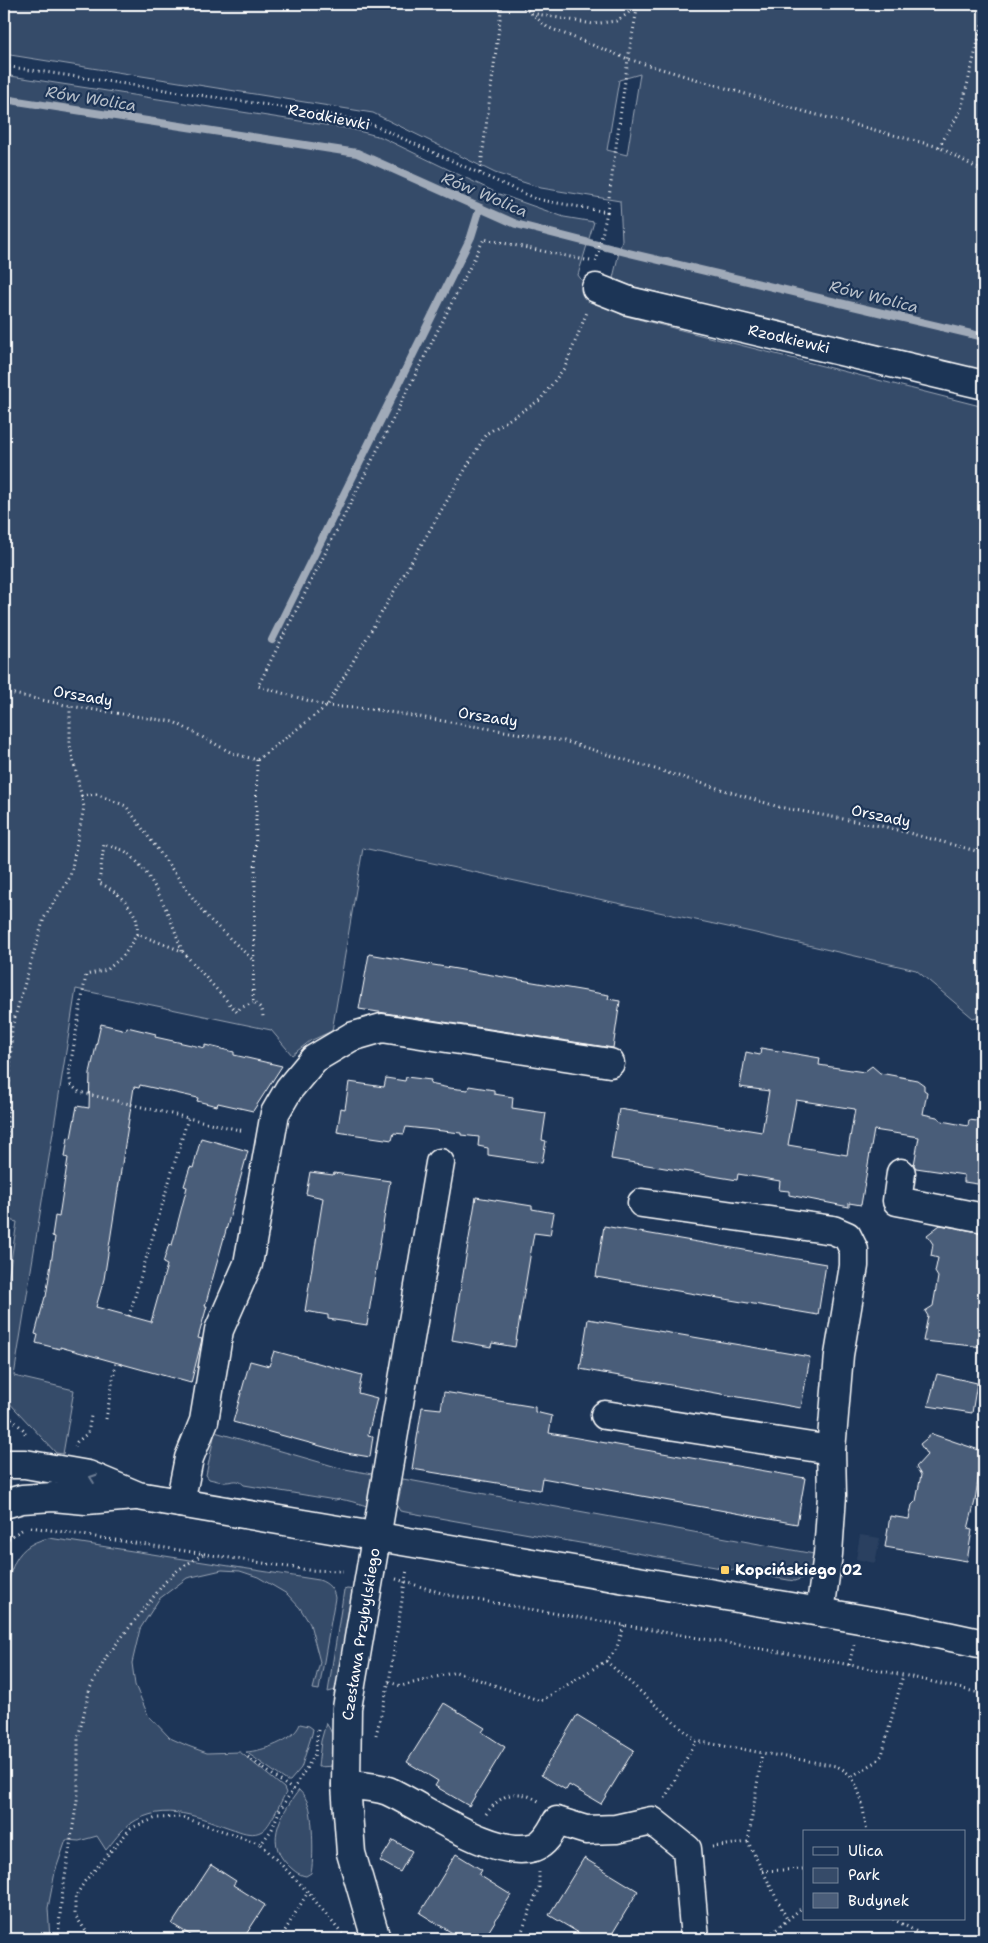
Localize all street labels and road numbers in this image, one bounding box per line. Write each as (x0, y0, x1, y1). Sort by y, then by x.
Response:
street label: Rzodkiewki (286, 99, 372, 135)
street label: Rzodkiewki (746, 320, 832, 358)
street label: Orszady (52, 681, 114, 711)
street label: Orszady (457, 702, 519, 732)
street label: Orszady (850, 800, 912, 832)
street label: Czesława Przybylskiego (337, 1546, 385, 1722)

